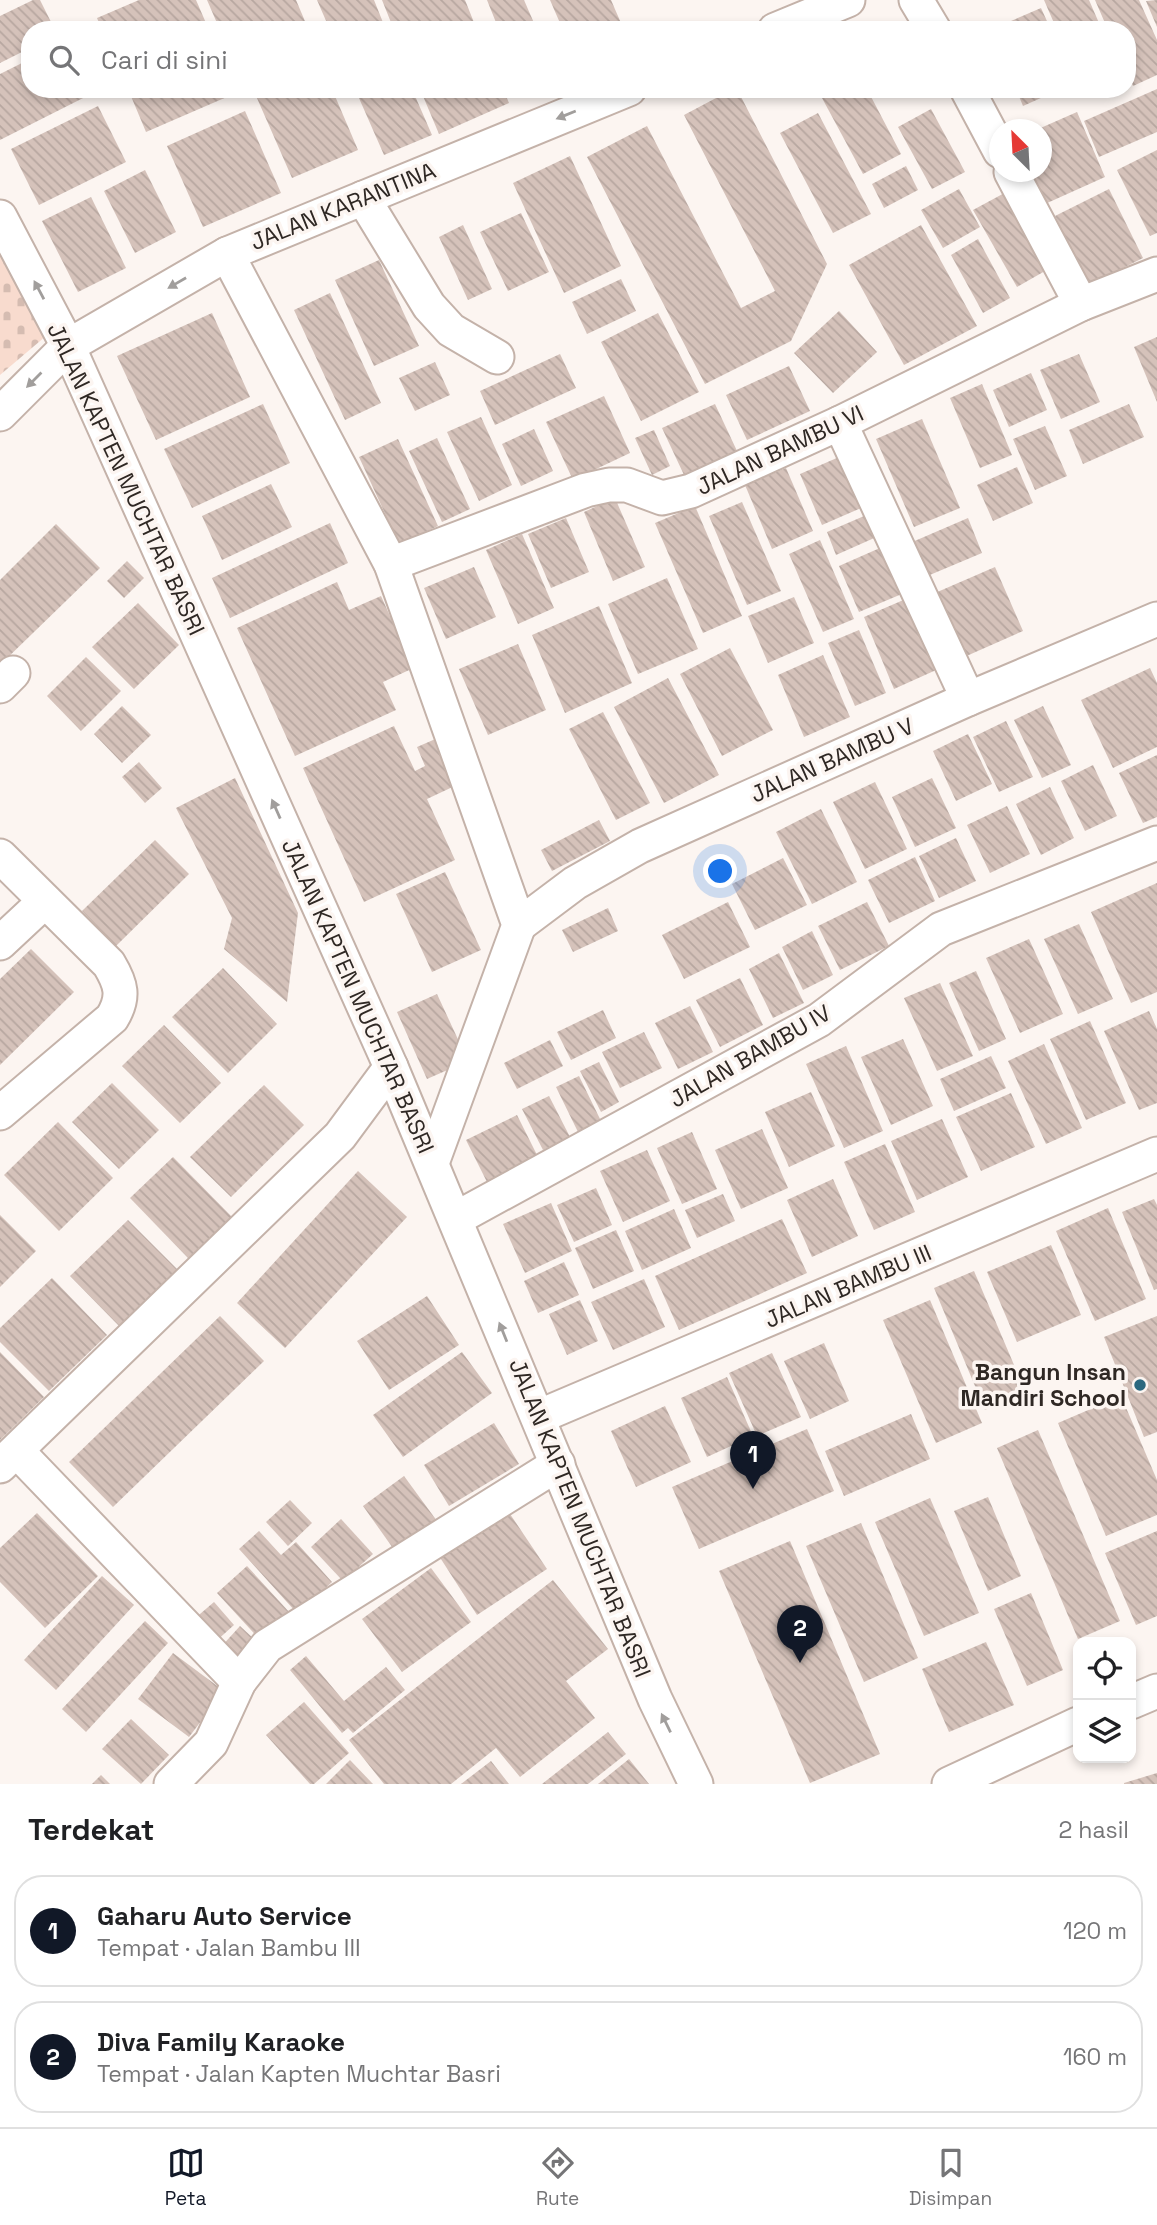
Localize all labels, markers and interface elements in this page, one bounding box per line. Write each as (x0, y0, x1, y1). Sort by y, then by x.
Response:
search box (21, 21, 1136, 98)
icon: search (45, 41, 83, 79)
text: Cari di sini (101, 43, 228, 77)
one-way arrow (555, 110, 576, 121)
north arrow (989, 119, 1052, 182)
street label: JALAN KARANTINA (246, 155, 440, 257)
one-way arrow (168, 277, 187, 289)
one-way arrow (33, 280, 45, 300)
street label: JALAN KAPTEN MUCHTAR BASRI (40, 318, 212, 640)
one-way arrow (27, 371, 43, 388)
street label: JALAN BAMBU VI (692, 398, 868, 502)
street label: JALAN BAMBU V (746, 711, 918, 809)
one-way arrow (270, 799, 282, 819)
street label: JALAN KAPTEN MUCHTAR BASRI (275, 834, 441, 1158)
your location (703, 854, 737, 888)
street label: JALAN BAMBU IV (664, 998, 836, 1114)
street label: JALAN BAMBU III (760, 1237, 936, 1335)
one-way arrow (498, 1321, 509, 1342)
street label: JALAN KAPTEN MUCHTAR BASRI (502, 1354, 658, 1682)
place label: Bangun Insan Mandiri School (961, 1357, 1126, 1413)
marker: Bangun Insan Mandiri School (1132, 1377, 1148, 1393)
pin: 1 (730, 1431, 776, 1489)
pin: 2 (777, 1605, 823, 1663)
map controls (1073, 1637, 1136, 1763)
button: locate (1073, 1637, 1136, 1700)
button: layers (1073, 1700, 1136, 1763)
one-way arrow (661, 1713, 672, 1733)
text: Terdekat (28, 1810, 154, 1849)
text: 2 hasil (1059, 1815, 1129, 1845)
text: Gaharu Auto Service (97, 1899, 352, 1933)
text: 1 (48, 1916, 58, 1946)
text: 120 m (1063, 1916, 1127, 1946)
text: Tempat · Jalan Bambu III (97, 1933, 361, 1963)
text: Diva Family Karaoke (97, 2025, 345, 2059)
text: 2 (46, 2042, 60, 2072)
text: 160 m (1063, 2042, 1127, 2072)
text: Tempat · Jalan Kapten Muchtar Basri (97, 2059, 501, 2089)
tab: Peta (165, 2144, 206, 2211)
tab: Rute (536, 2144, 579, 2211)
tab: Disimpan (909, 2144, 992, 2211)

